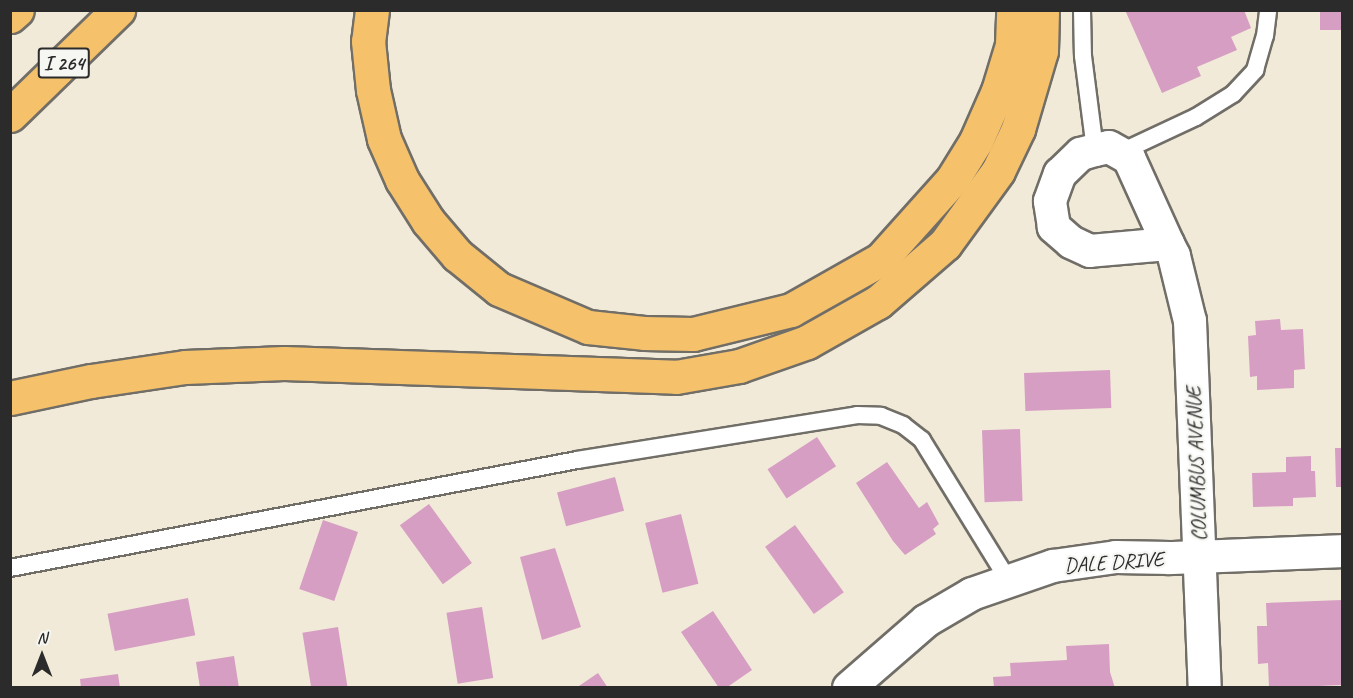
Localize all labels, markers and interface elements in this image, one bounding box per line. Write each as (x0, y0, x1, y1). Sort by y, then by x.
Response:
road number: I 264 (37, 46, 91, 80)
street label: COLUMBUS AVENUE (1181, 387, 1211, 541)
street label: DALE DRIVE (1064, 546, 1164, 578)
north arrow (12, 626, 72, 686)
text: N (37, 628, 47, 648)

